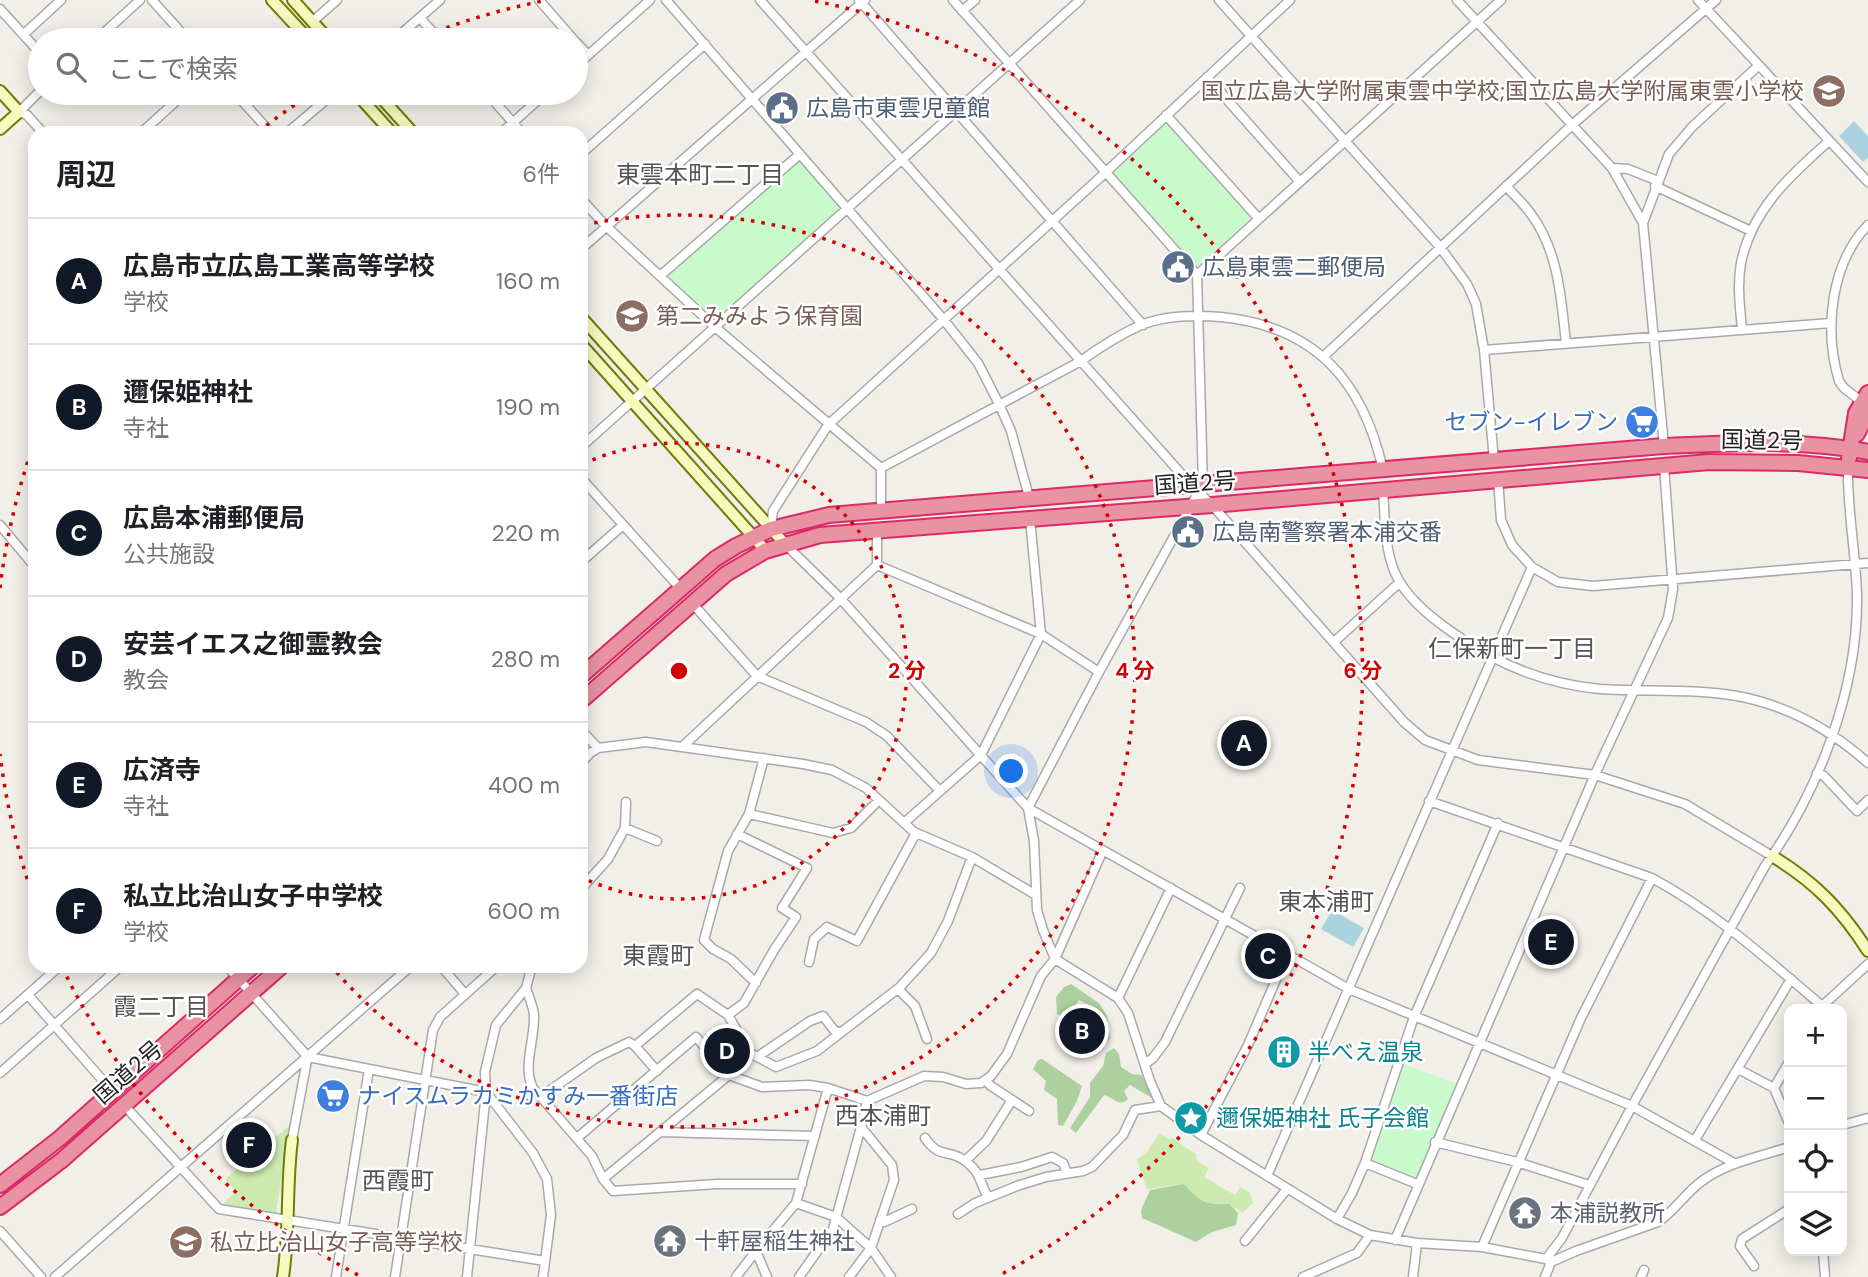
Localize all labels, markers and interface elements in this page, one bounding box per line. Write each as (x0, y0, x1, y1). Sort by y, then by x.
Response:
search box (28, 28, 588, 105)
icon: search (52, 48, 90, 86)
text: ここで検索 (108, 52, 238, 86)
school or university icon: 国立広島大学附属東雲中学校;国立広島大学附属東雲小学校 (1810, 72, 1848, 110)
place label: 国立広島大学附属東雲中学校;国立広島大学附属東雲小学校 (1201, 76, 1804, 106)
public building icon: 広島市東雲児童館 (763, 89, 801, 127)
place label: 広島市東雲児童館 (806, 93, 990, 123)
text: 周辺 (56, 155, 116, 194)
text: 6件 (523, 159, 560, 189)
district label: 東雲本町二丁目 (616, 159, 784, 190)
public building icon: 広島東雲二郵便局 (1159, 248, 1197, 286)
text: 広島市立広島工業高等学校 (123, 249, 435, 283)
place label: 広島東雲二郵便局 (1202, 252, 1386, 282)
text: A (71, 266, 87, 296)
text: 160 m (496, 266, 560, 296)
text: 学校 (123, 287, 169, 317)
school or university icon: 第二みみよう保育園 (613, 297, 651, 335)
place label: 第二みみよう保育園 (656, 301, 863, 331)
text: 邇保姫神社 (123, 375, 253, 409)
text: B (72, 392, 86, 422)
text: 190 m (496, 392, 560, 422)
supermarket icon: セブン-イレブン (1623, 403, 1661, 441)
place label: セブン-イレブン (1445, 407, 1618, 437)
text: 寺社 (123, 413, 169, 443)
street label: 国道2号 (1721, 424, 1803, 456)
street label: 国道2号 (1153, 465, 1237, 501)
text: 広島本浦郵便局 (123, 501, 305, 535)
public building icon: 広島南警察署本浦交番 (1169, 513, 1207, 551)
place label: 広島南警察署本浦交番 (1212, 517, 1442, 547)
text: C (71, 518, 87, 548)
text: 220 m (491, 518, 560, 548)
text: 公共施設 (123, 539, 215, 569)
text: 安芸イエス之御霊教会 (123, 627, 383, 661)
district label: 仁保新町一丁目 (1428, 633, 1596, 664)
text: D (71, 644, 87, 674)
text: 280 m (491, 644, 560, 674)
text: 2 分 (888, 657, 926, 685)
text: 4 分 (1115, 657, 1155, 685)
text: 6 分 (1343, 657, 1383, 685)
centre of rings (667, 659, 691, 683)
text: 教会 (123, 665, 169, 695)
pin: A (1221, 717, 1267, 769)
text: 広済寺 (123, 753, 201, 787)
your location (994, 754, 1028, 788)
text: E (72, 770, 86, 800)
text: 400 m (488, 770, 560, 800)
text: 寺社 (123, 791, 169, 821)
text: 私立比治山女子中学校 (123, 879, 383, 913)
district label: 東本浦町 (1278, 886, 1374, 917)
text: F (73, 896, 85, 926)
text: 600 m (487, 896, 560, 926)
pin: E (1528, 916, 1574, 968)
text: 学校 (123, 917, 169, 947)
pin: C (1245, 930, 1291, 982)
district label: 東霞町 (622, 940, 694, 971)
district label: 霞二丁目 (113, 991, 209, 1022)
map controls (1784, 1004, 1847, 1256)
button: + (1784, 1004, 1847, 1067)
pin: B (1059, 1005, 1105, 1057)
pin: D (704, 1025, 750, 1077)
building icon: 半べえ温泉 (1265, 1033, 1303, 1071)
street label: 国道2号 (87, 1034, 169, 1110)
place label: 半べえ温泉 (1308, 1037, 1423, 1067)
button: − (1784, 1067, 1847, 1130)
supermarket icon: ナイスムラカミかすみ一番街店 (314, 1077, 352, 1115)
place label: ナイスムラカミかすみ一番街店 (358, 1081, 678, 1111)
place icon: 邇保姫神社 氏子会館 (1172, 1099, 1210, 1137)
district label: 西本浦町 (835, 1100, 931, 1131)
place label: 邇保姫神社 氏子会館 (1216, 1103, 1429, 1133)
pin: F (226, 1119, 272, 1171)
button: locate (1784, 1130, 1847, 1193)
district label: 西霞町 (362, 1165, 434, 1196)
button: layers (1784, 1193, 1847, 1256)
temple icon: 本浦説教所 (1506, 1194, 1544, 1232)
place label: 本浦説教所 (1550, 1198, 1665, 1228)
temple icon: 十軒屋稲生神社 (651, 1222, 689, 1260)
school or university icon: 私立比治山女子高等学校 (167, 1223, 205, 1261)
place label: 十軒屋稲生神社 (694, 1226, 855, 1256)
place label: 私立比治山女子高等学校 (210, 1227, 463, 1257)

